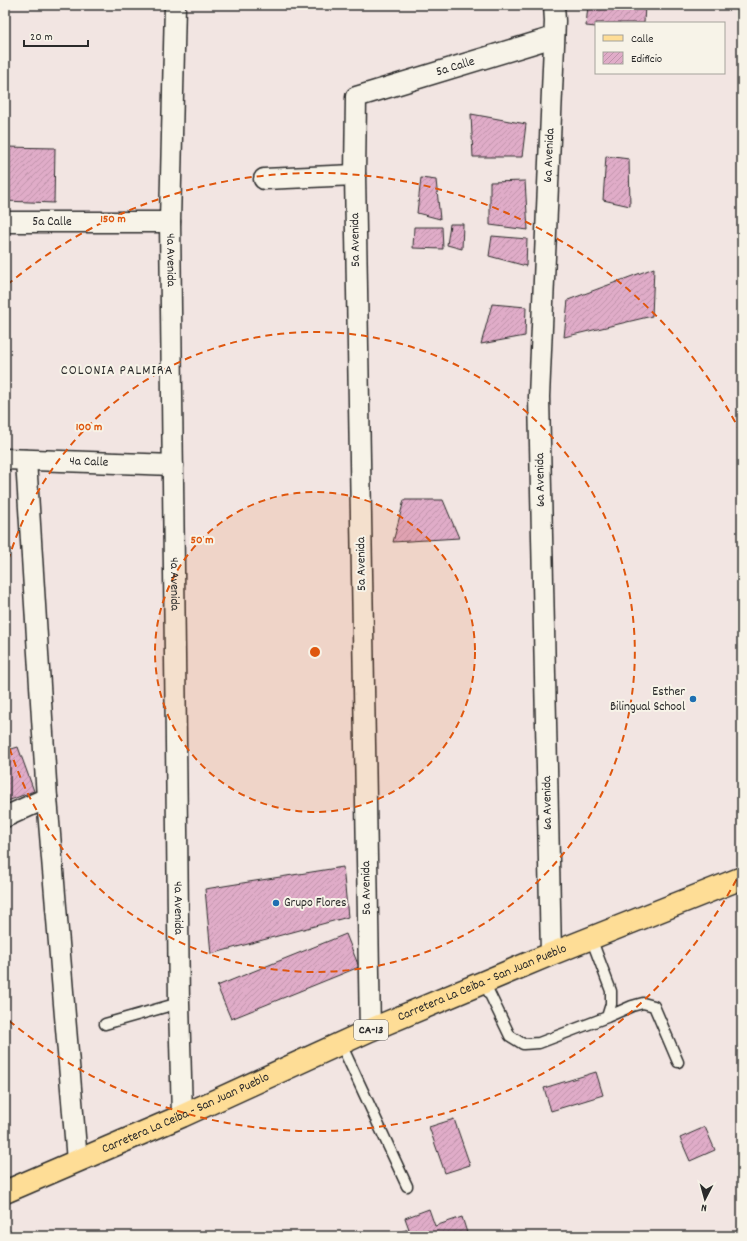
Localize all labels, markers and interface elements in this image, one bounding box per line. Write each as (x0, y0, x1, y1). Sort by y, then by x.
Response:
scale bar (24, 22, 88, 48)
legend (595, 22, 725, 74)
text: 20 m (30, 29, 53, 46)
text: Calle (631, 31, 654, 48)
text: Edificio (631, 51, 662, 68)
street label: 5a Calle (434, 52, 477, 82)
street label: 6a Avenida (539, 127, 560, 183)
text: 150 m (100, 211, 126, 228)
street label: 5a Avenida (346, 212, 366, 267)
street label: 5a Calle (32, 213, 72, 232)
street label: 4a Avenida (161, 233, 180, 288)
district label: COLONIA PALMIRA (61, 361, 173, 381)
text: 100 m (76, 419, 102, 436)
street label: 4a Calle (69, 452, 109, 472)
street label: 6a Avenida (531, 452, 551, 507)
text: 50 m (190, 532, 214, 549)
street label: 5a Avenida (352, 536, 372, 591)
street label: 4a Avenida (164, 557, 184, 612)
centre of rings (308, 645, 322, 659)
place label: Esther Bilingual School (610, 683, 685, 717)
marker: Esther Bilingual School (688, 694, 698, 704)
street label: 6a Avenida (538, 775, 558, 830)
street label: 5a Avenida (357, 860, 377, 915)
street label: 4a Avenida (168, 881, 188, 936)
place label: Grupo Flores (284, 894, 346, 913)
marker: Grupo Flores (271, 898, 281, 908)
street label: Carretera La Ceiba - San Juan Pueblo (395, 939, 570, 1027)
road number: CA-13 (354, 1020, 388, 1040)
street label: Carretera La Ceiba - San Juan Pueblo (99, 1068, 273, 1159)
north arrow (685, 1179, 725, 1219)
text: N (700, 1199, 708, 1215)

